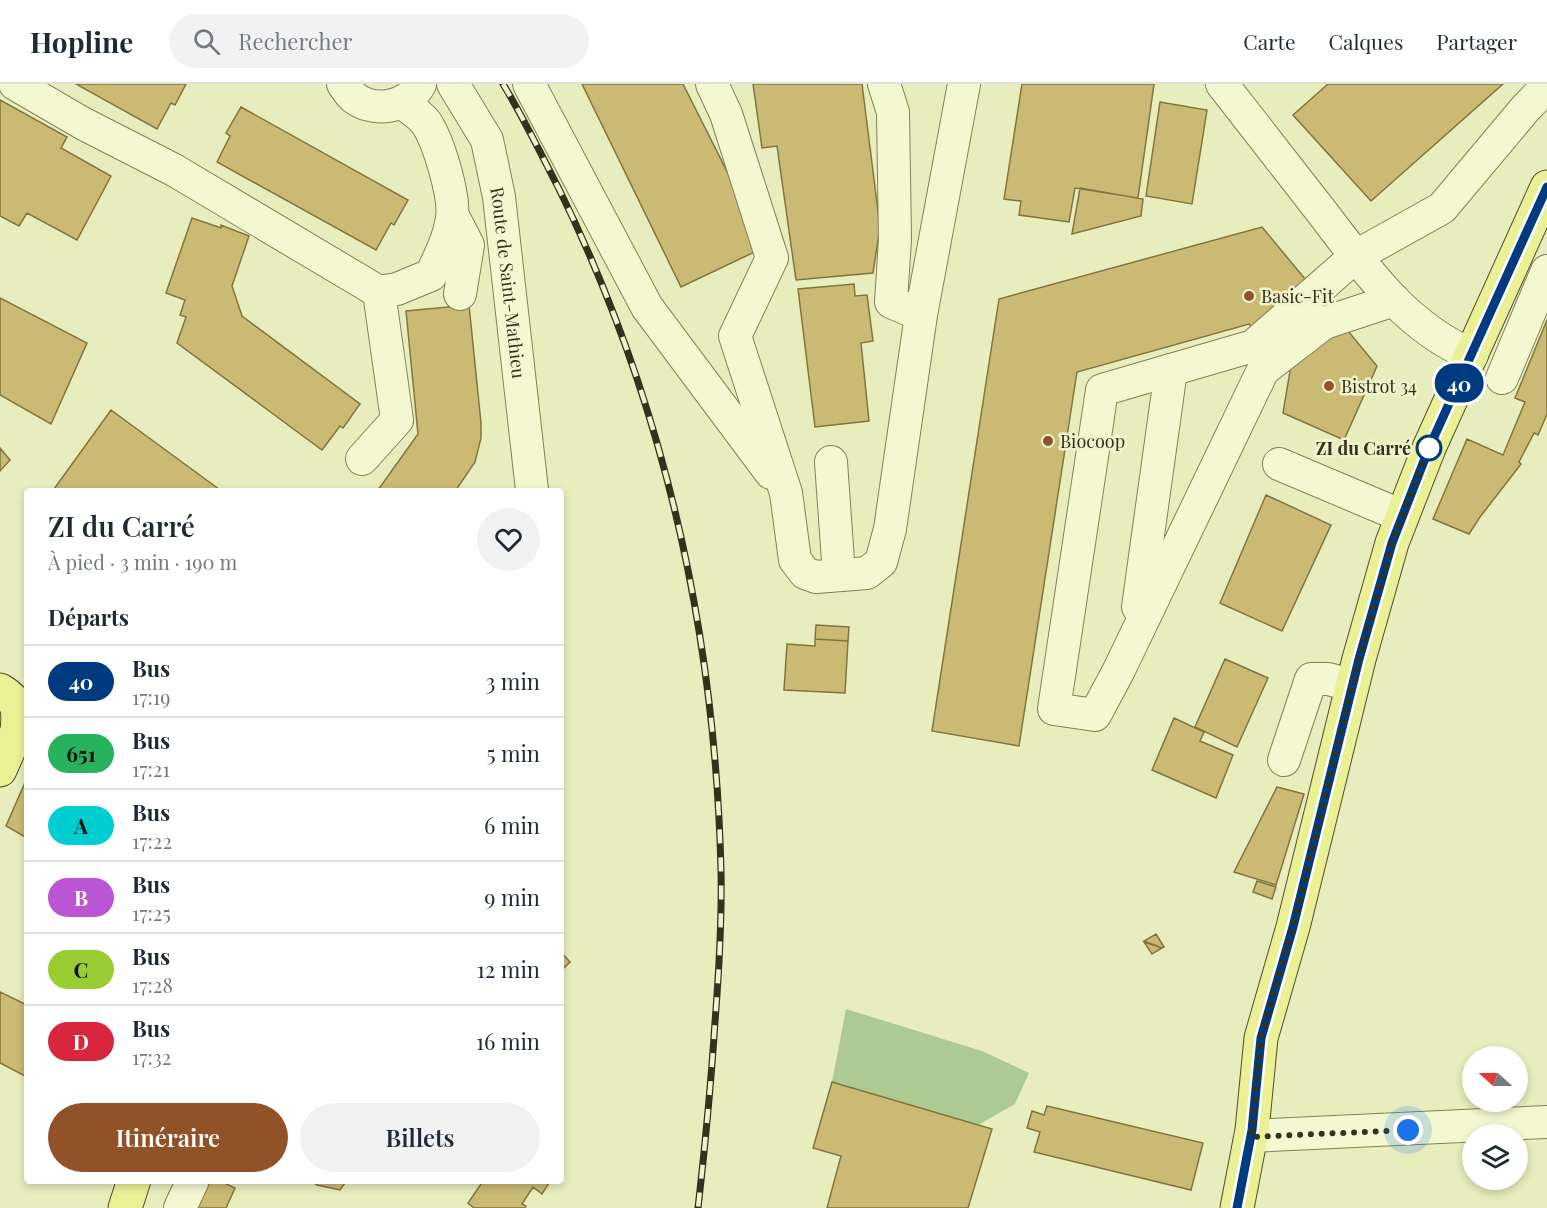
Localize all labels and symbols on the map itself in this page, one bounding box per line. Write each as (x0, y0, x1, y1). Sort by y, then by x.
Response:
street label: Route de Saint-Mathieu (485, 185, 531, 380)
place label: Basic-Fit (1261, 284, 1334, 308)
marker: Basic-Fit (1242, 289, 1256, 303)
line badge: 40 (1432, 364, 1486, 402)
place label: Bistrot 34 (1341, 374, 1417, 398)
marker: Bistrot 34 (1322, 379, 1336, 393)
place label: Biocoop (1060, 429, 1125, 453)
marker: Biocoop (1041, 434, 1055, 448)
marker: ZI du Carré (1416, 435, 1442, 461)
place label: ZI du Carré (1316, 436, 1411, 460)
north arrow (1462, 1046, 1528, 1112)
your location (1393, 1115, 1423, 1145)

